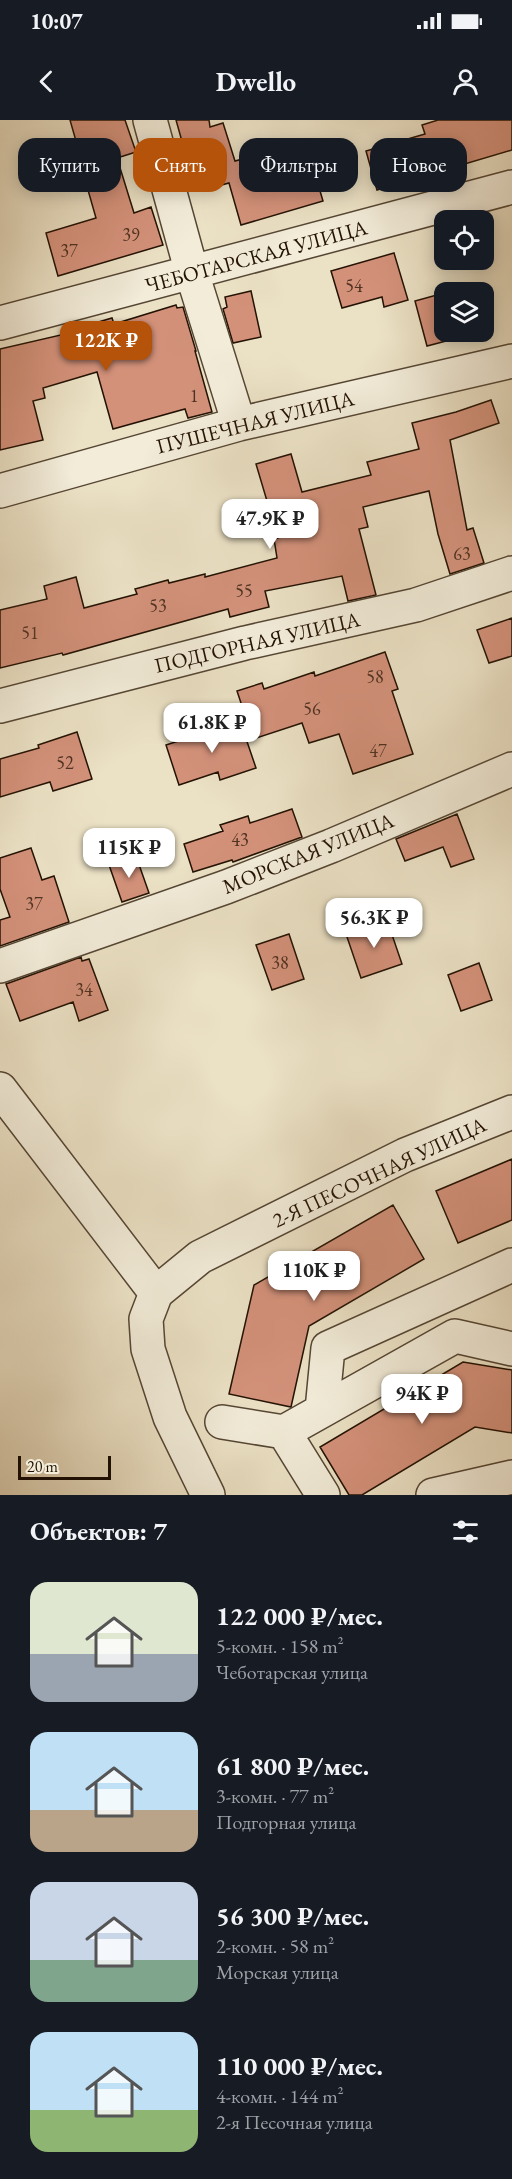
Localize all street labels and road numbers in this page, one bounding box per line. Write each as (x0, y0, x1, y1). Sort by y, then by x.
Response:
street label: ЧЕБОТАРСКАЯ УЛИЦА (142, 213, 370, 299)
street label: ПУШЕЧНАЯ УЛИЦА (153, 384, 357, 460)
street label: ПОДГОРНАЯ УЛИЦА (152, 605, 363, 679)
street label: МОРСКАЯ УЛИЦА (218, 806, 398, 900)
street label: 2-Я ПЕСОЧНАЯ УЛИЦА (268, 1110, 491, 1233)

